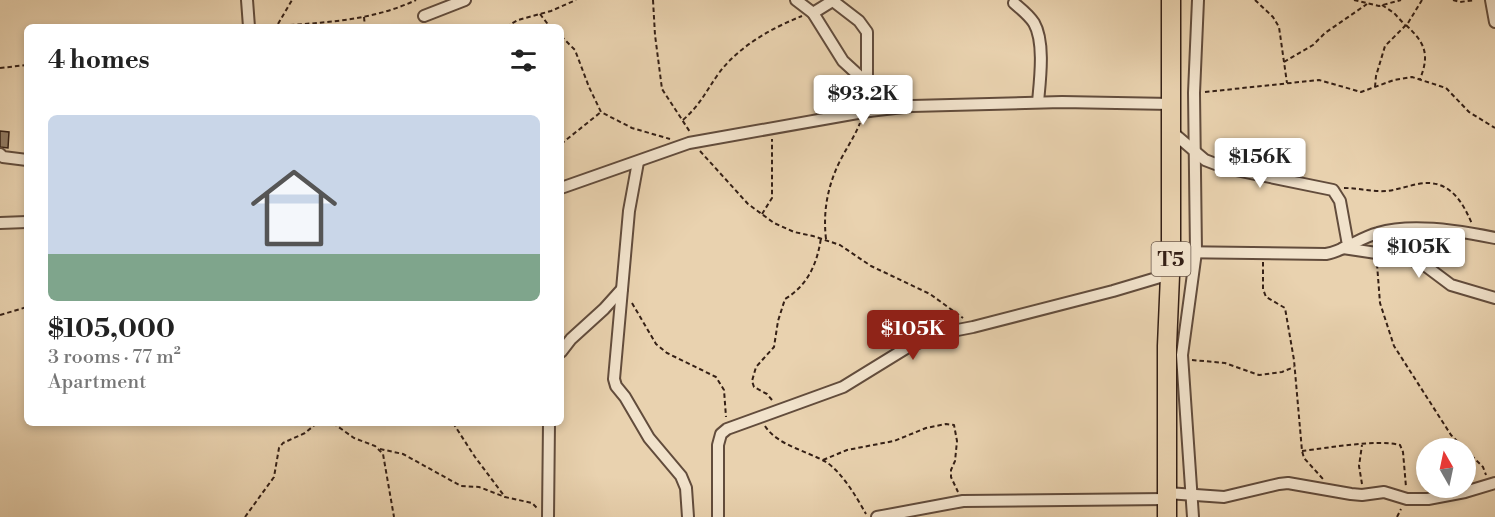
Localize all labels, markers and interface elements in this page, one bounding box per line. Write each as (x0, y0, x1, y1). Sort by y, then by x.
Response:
text: 4 homes (48, 44, 150, 76)
icon: filters (507, 44, 540, 77)
pin: $93.2K (814, 75, 912, 126)
text: $93.2K (828, 82, 898, 107)
pin: $156K (1218, 138, 1302, 189)
text: $156K (1229, 145, 1291, 170)
icon: home (240, 154, 348, 262)
pin: $105K (1377, 228, 1461, 279)
text: $105K (1387, 235, 1451, 260)
road number: T5 (1152, 242, 1190, 276)
pin: $105K (871, 310, 955, 361)
text: $105,000 (48, 313, 175, 345)
text: $105K (881, 317, 945, 342)
text: 3 rooms · 77 m² (48, 345, 181, 370)
text: Apartment (48, 370, 146, 395)
north arrow (1416, 438, 1476, 498)
map controls (1416, 438, 1476, 498)

